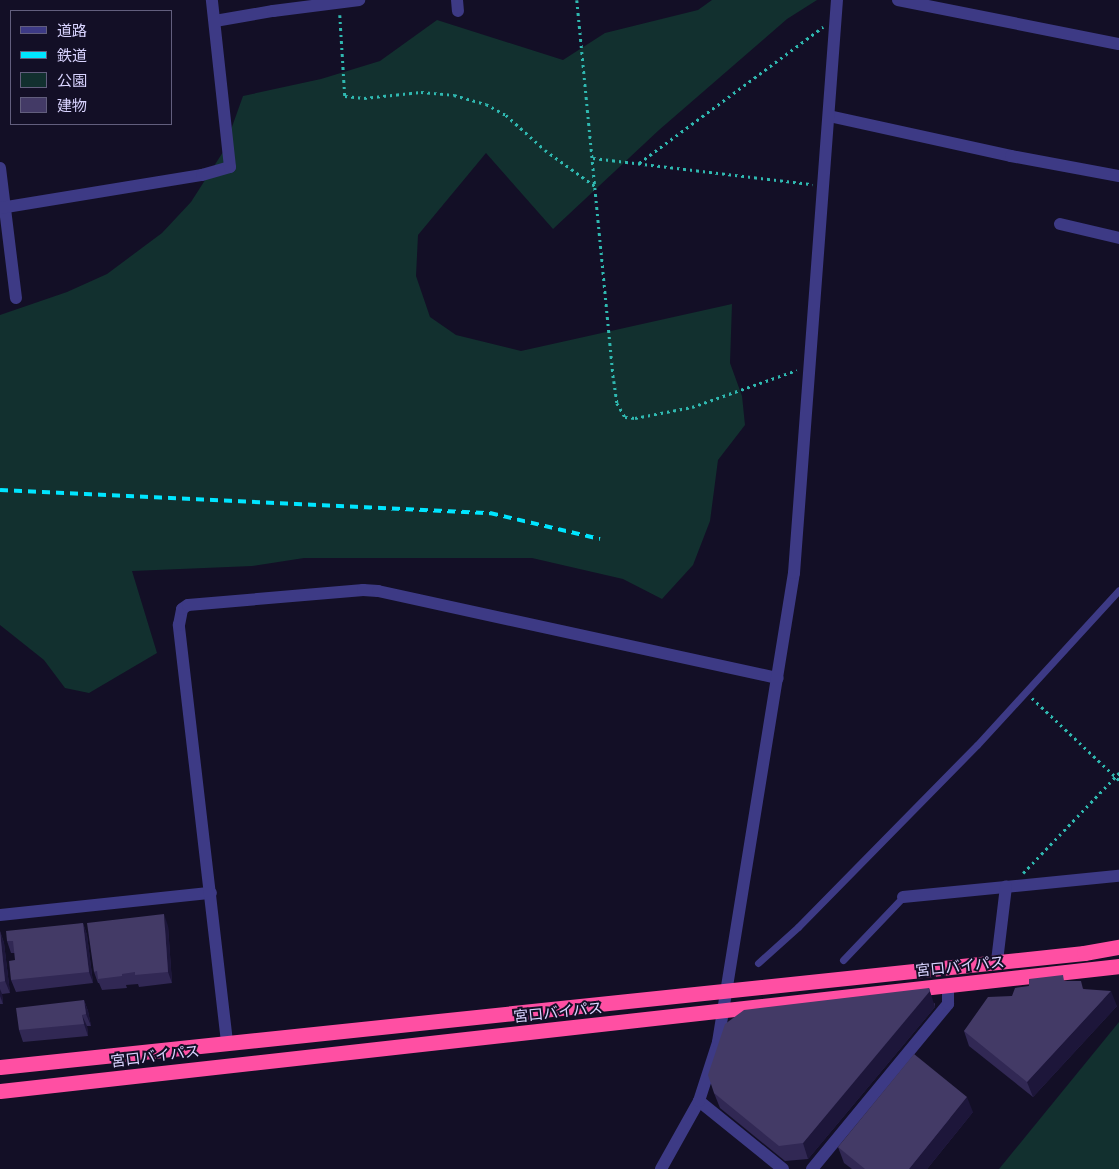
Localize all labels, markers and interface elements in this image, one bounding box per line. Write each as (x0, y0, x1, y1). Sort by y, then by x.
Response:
legend (10, 10, 172, 125)
text: 道路 (57, 20, 87, 40)
text: 鉄道 (57, 45, 87, 65)
text: 公園 (57, 70, 87, 90)
text: 建物 (57, 95, 87, 115)
street label: 宮口バイパス (914, 952, 1006, 980)
street label: 宮口バイパス (512, 998, 604, 1026)
street label: 宮口バイパス (109, 1042, 201, 1070)

